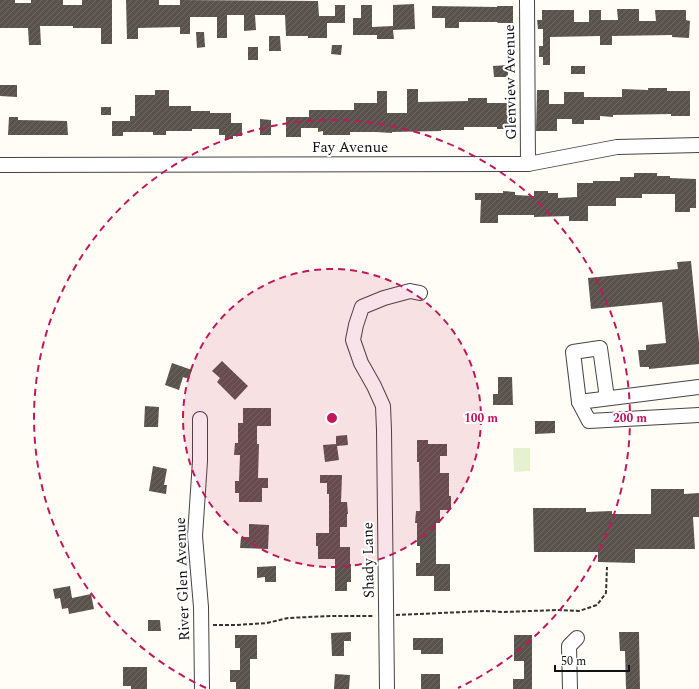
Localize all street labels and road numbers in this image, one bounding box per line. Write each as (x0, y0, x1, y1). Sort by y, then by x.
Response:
street label: Glenview Avenue (498, 24, 523, 140)
street label: Fay Avenue (312, 136, 388, 159)
street label: River Glen Avenue (169, 517, 196, 641)
street label: Shady Lane (356, 522, 381, 598)

